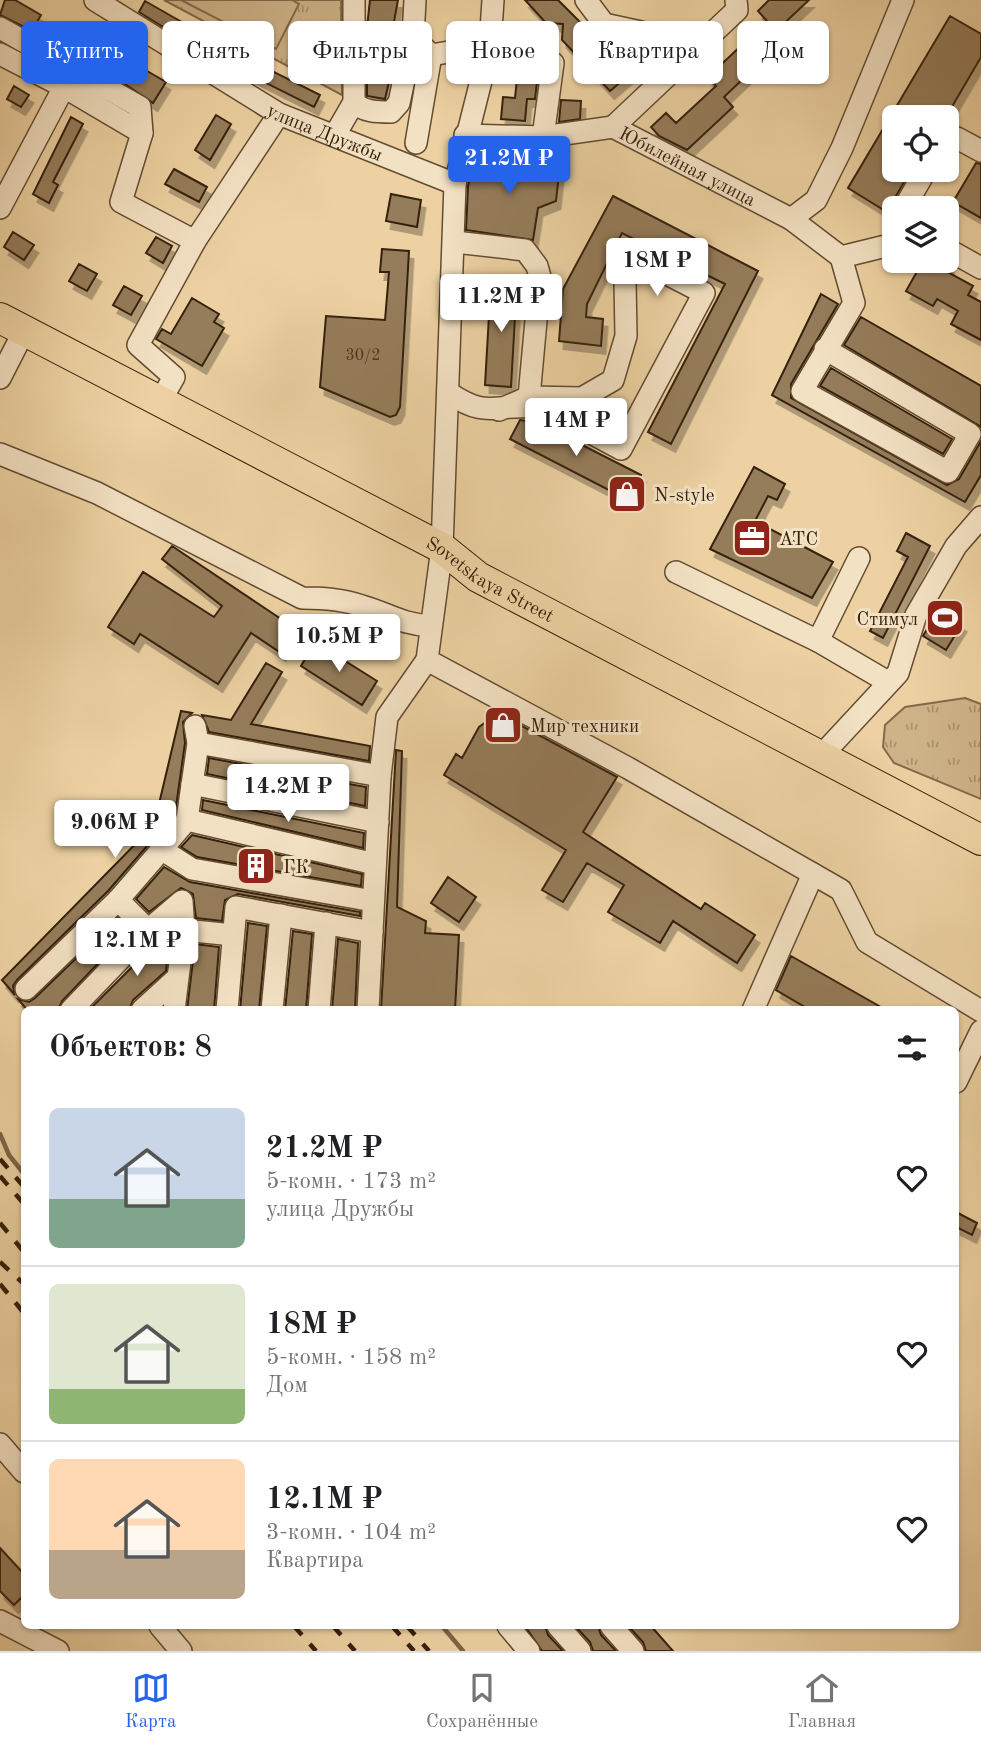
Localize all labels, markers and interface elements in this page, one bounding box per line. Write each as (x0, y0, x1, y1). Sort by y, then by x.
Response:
chip: Купить (21, 21, 148, 84)
chip: Снять (162, 21, 274, 84)
chip: Фильтры (288, 21, 432, 84)
chip: Новое (446, 21, 559, 84)
chip: Квартира (573, 21, 723, 84)
chip: Дом (737, 21, 829, 84)
street label: улица Дружбы (263, 102, 385, 166)
map controls (882, 105, 959, 273)
button: locate (882, 105, 959, 182)
street label: Юбилейная улица (615, 125, 759, 211)
pin: 21.2M ₽ (444, 136, 574, 196)
text: 21.2M ₽ (464, 147, 554, 170)
button: layers (882, 196, 959, 273)
pin: 18M ₽ (608, 238, 706, 298)
text: 18M ₽ (622, 249, 692, 272)
pin: 11.2M ₽ (436, 274, 566, 334)
text: 11.2M ₽ (456, 285, 546, 308)
house number: 30/2 (345, 348, 381, 364)
pin: 14M ₽ (527, 398, 625, 458)
text: 14M ₽ (541, 409, 611, 432)
shop icon: N-style (606, 473, 648, 515)
place label: N-style (654, 487, 715, 506)
office icon: АТС (731, 517, 773, 559)
place label: АТС (779, 531, 818, 550)
street label: Sovetskaya Street (423, 535, 556, 627)
sports icon: Стимул (924, 597, 966, 639)
place label: Стимул (857, 611, 918, 630)
pin: 10.5M ₽ (274, 614, 404, 674)
text: 10.5M ₽ (294, 625, 384, 648)
shop icon: Мир техники (482, 704, 524, 746)
place label: Мир техники (530, 718, 639, 737)
pin: 14.2M ₽ (223, 764, 353, 824)
text: 14.2M ₽ (243, 775, 333, 798)
pin: 9.06M ₽ (50, 800, 180, 860)
text: 9.06M ₽ (70, 811, 160, 834)
building icon: ГК (235, 845, 277, 887)
place label: ГК (283, 859, 309, 878)
pin: 12.1M ₽ (72, 918, 202, 978)
text: 12.1M ₽ (92, 929, 182, 952)
icon: filters (893, 1029, 931, 1067)
text: Объектов: 8 (49, 1033, 212, 1063)
text: 21.2M ₽ (266, 1134, 383, 1164)
icon: home (105, 1136, 189, 1220)
icon: heart (893, 1159, 931, 1197)
text: 5-комн. · 173 m² (266, 1170, 436, 1193)
text: улица Дружбы (266, 1198, 414, 1221)
text: 18M ₽ (266, 1310, 357, 1340)
icon: home (105, 1312, 189, 1396)
icon: heart (893, 1335, 931, 1373)
text: 5-комн. · 158 m² (266, 1346, 436, 1369)
text: Дом (266, 1374, 308, 1397)
text: 12.1M ₽ (266, 1485, 383, 1515)
icon: home (105, 1487, 189, 1571)
icon: heart (893, 1510, 931, 1548)
text: 3-комн. · 104 m² (266, 1521, 436, 1544)
text: Квартира (266, 1549, 364, 1572)
tab: Карта (125, 1669, 176, 1734)
tab: Сохранённые (426, 1669, 538, 1734)
tab: Главная (788, 1669, 856, 1734)

